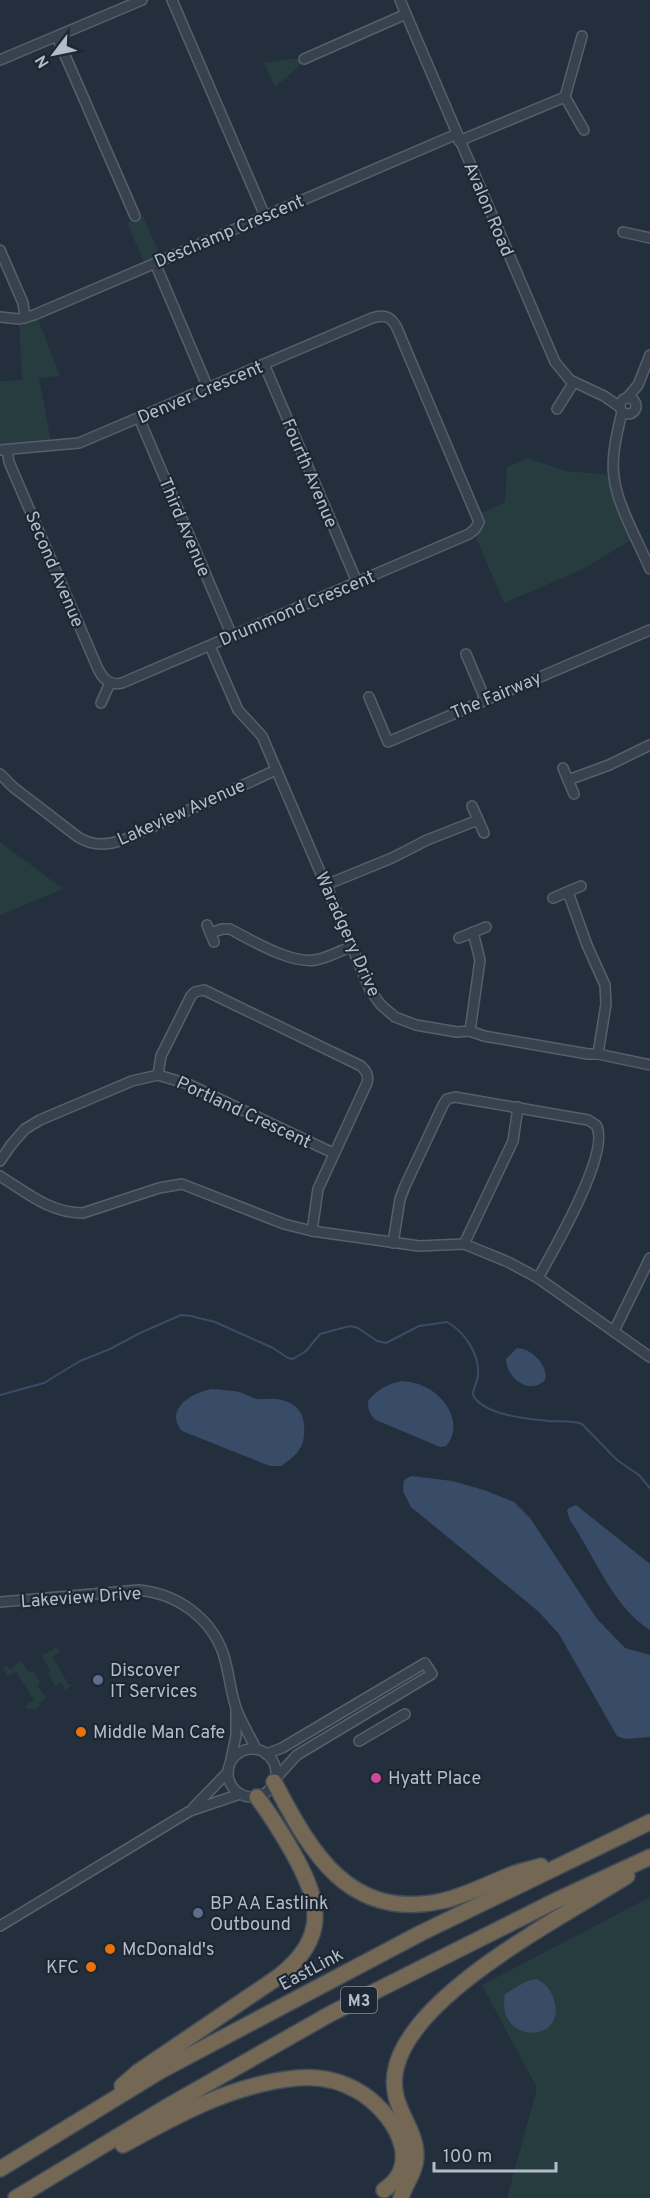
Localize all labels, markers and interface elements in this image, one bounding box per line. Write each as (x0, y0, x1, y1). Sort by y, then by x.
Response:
north arrow (24, 24, 84, 84)
text: N (31, 51, 55, 71)
street label: Avalon Road (457, 159, 518, 260)
street label: Deschamp Crescent (151, 190, 308, 274)
street label: Denver Crescent (134, 357, 267, 430)
street label: Fourth Avenue (275, 415, 342, 532)
street label: Third Avenue (152, 475, 215, 581)
street label: Second Avenue (19, 508, 88, 631)
street label: Drummond Crescent (216, 566, 379, 653)
street label: The Fairway (448, 667, 545, 726)
street label: Lakeview Avenue (114, 775, 249, 852)
street label: Waradgery Drive (309, 869, 384, 1001)
street label: Portland Crescent (172, 1072, 314, 1155)
street label: Lakeview Drive (20, 1583, 142, 1614)
place label: Discover IT Services (110, 1660, 197, 1704)
marker: Discover IT Services (91, 1673, 105, 1687)
place label: Middle Man Cafe (93, 1722, 225, 1745)
marker: Middle Man Cafe (74, 1725, 88, 1739)
place label: Hyatt Place (388, 1768, 481, 1791)
marker: Hyatt Place (369, 1771, 383, 1785)
place label: BP AA Eastlink Outbound (210, 1893, 329, 1937)
marker: BP AA Eastlink Outbound (191, 1906, 205, 1920)
place label: McDonald's (122, 1939, 214, 1962)
marker: McDonald's (103, 1942, 117, 1956)
street label: EastLink (276, 1944, 348, 1997)
place label: KFC (46, 1957, 79, 1980)
marker: KFC (84, 1960, 98, 1974)
road number: M3 (341, 1987, 377, 2013)
scale bar (434, 2135, 556, 2173)
text: 100 m (443, 2146, 492, 2169)

